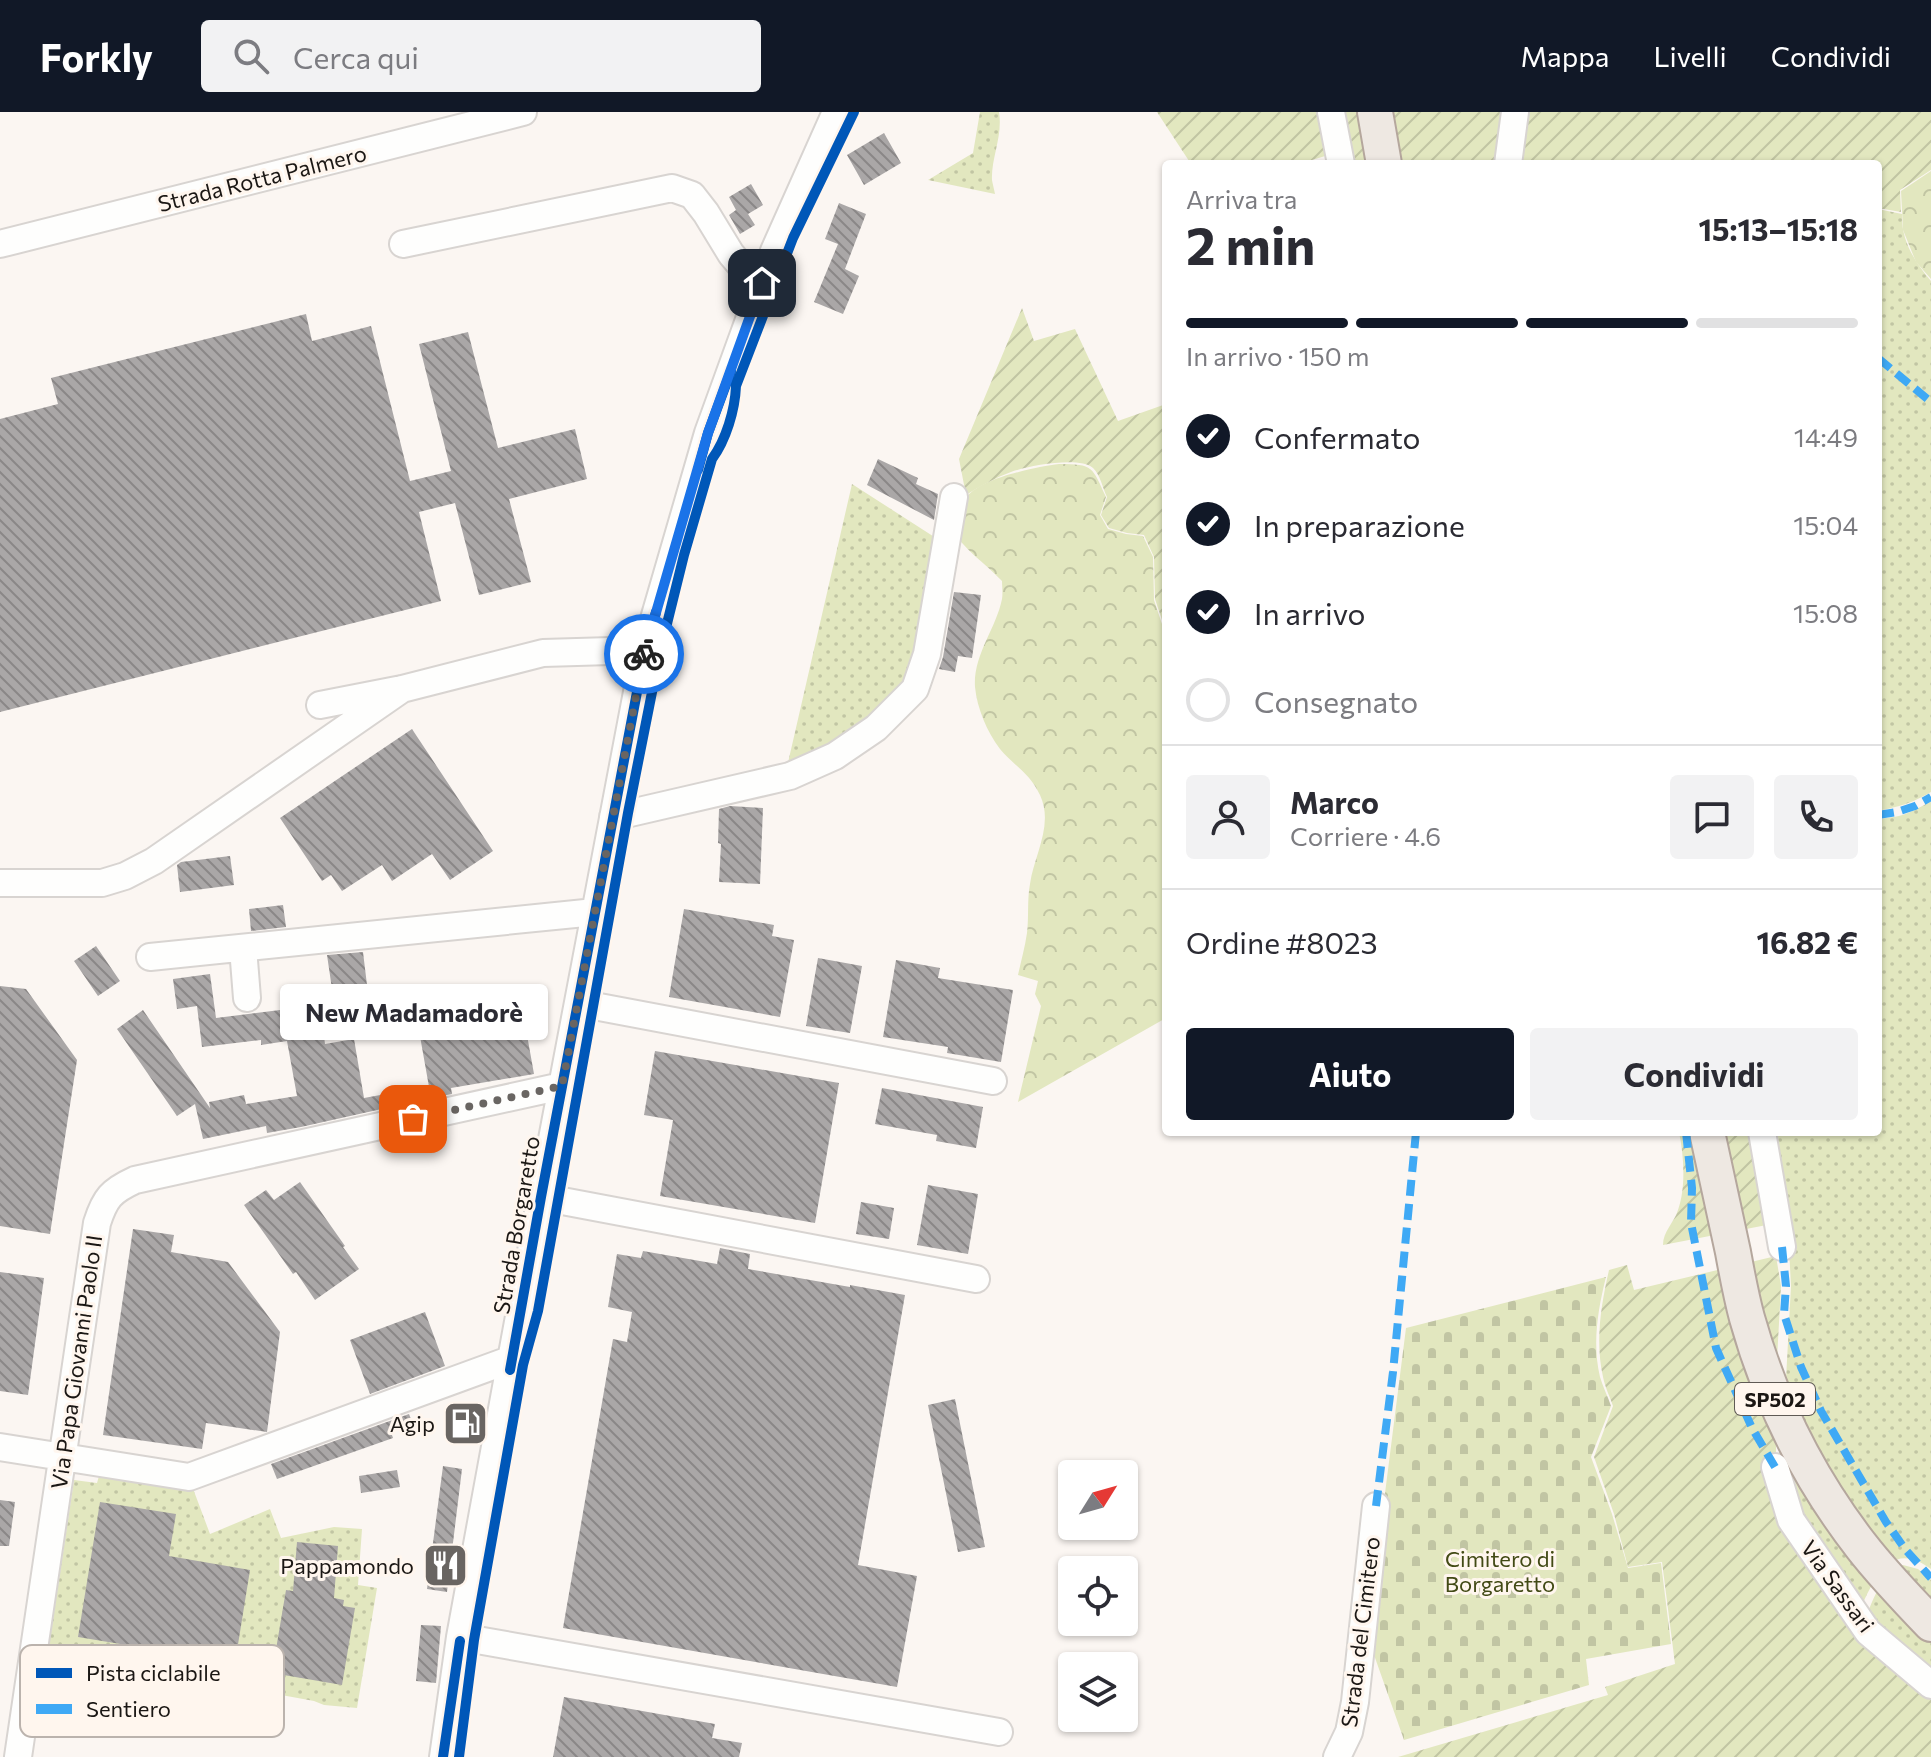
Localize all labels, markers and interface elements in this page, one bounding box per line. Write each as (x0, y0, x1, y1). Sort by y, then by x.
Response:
search box (201, 20, 761, 92)
text: Forkly (40, 33, 153, 80)
icon: search (229, 34, 273, 78)
text: Cerca qui (293, 38, 419, 75)
text: Mappa (1521, 39, 1609, 73)
text: Livelli (1653, 39, 1727, 73)
text: Condividi (1771, 39, 1891, 73)
street label: Strada Rotta Palmero (155, 139, 369, 217)
text: Arriva tra (1186, 183, 1297, 214)
text: 15:13–15:18 (1698, 210, 1858, 247)
text: 2 min (1186, 212, 1315, 276)
pin (728, 249, 796, 317)
icon: home (740, 261, 784, 305)
text: In arrivo · 150 m (1186, 340, 1369, 371)
icon: check (1186, 414, 1230, 458)
text: Confermato (1254, 418, 1420, 455)
text: 14:49 (1794, 421, 1858, 452)
icon: check (1186, 502, 1230, 546)
text: In preparazione (1254, 506, 1465, 543)
text: 15:04 (1793, 509, 1858, 540)
icon: check (1186, 590, 1230, 634)
text: In arrivo (1254, 594, 1365, 631)
text: 15:08 (1793, 597, 1858, 628)
courier (604, 614, 684, 694)
icon: bike (622, 632, 666, 676)
text: Consegnato (1254, 682, 1418, 719)
button: person (1186, 775, 1270, 859)
button: chat (1670, 775, 1754, 859)
button: phone (1774, 775, 1858, 859)
text: Marco (1290, 783, 1379, 820)
text: Corriere · 4.6 (1290, 820, 1441, 851)
text: Ordine #8023 (1186, 923, 1378, 960)
text: 16.82 € (1757, 923, 1858, 960)
callout: New Madamadorè (279, 983, 547, 1039)
text: New Madamadorè (305, 996, 523, 1027)
button: Aiuto (1186, 1028, 1514, 1120)
button: Condividi (1530, 1028, 1858, 1120)
pin (379, 1085, 447, 1153)
icon: bag (391, 1097, 435, 1141)
street label: Strada Borgaretto (487, 1134, 545, 1316)
street label: Via Papa Giovanni Paolo II (45, 1233, 107, 1491)
road number: SP502 (1735, 1383, 1815, 1415)
fuel station icon: Agip (442, 1399, 490, 1447)
place label: Agip (390, 1410, 435, 1437)
north arrow (1058, 1460, 1138, 1540)
map controls (1058, 1460, 1138, 1732)
street label: Strada del Cimitero (1335, 1535, 1385, 1729)
street label: Via Sassari (1796, 1535, 1880, 1637)
restaurant icon: Pappamondo (421, 1541, 469, 1589)
park label: Cimitero di Borgaretto (1445, 1545, 1555, 1597)
place label: Pappamondo (280, 1552, 414, 1579)
button: locate (1058, 1556, 1138, 1636)
legend (20, 1645, 284, 1737)
button: layers (1058, 1652, 1138, 1732)
text: Pista ciclabile (86, 1659, 221, 1686)
text: Sentiero (86, 1695, 171, 1722)

